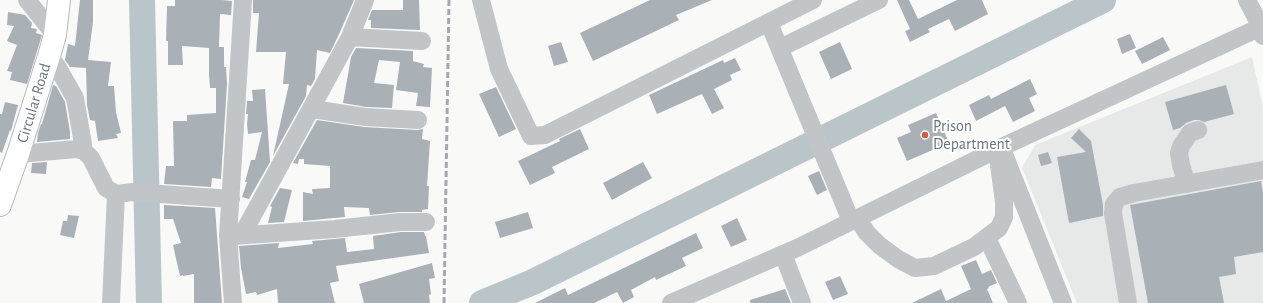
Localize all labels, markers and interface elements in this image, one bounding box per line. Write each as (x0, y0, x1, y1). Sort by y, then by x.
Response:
street label: Circular Road (13, 61, 55, 145)
place label: Prison Department (933, 116, 1010, 154)
marker: Prison Department (920, 130, 930, 140)

